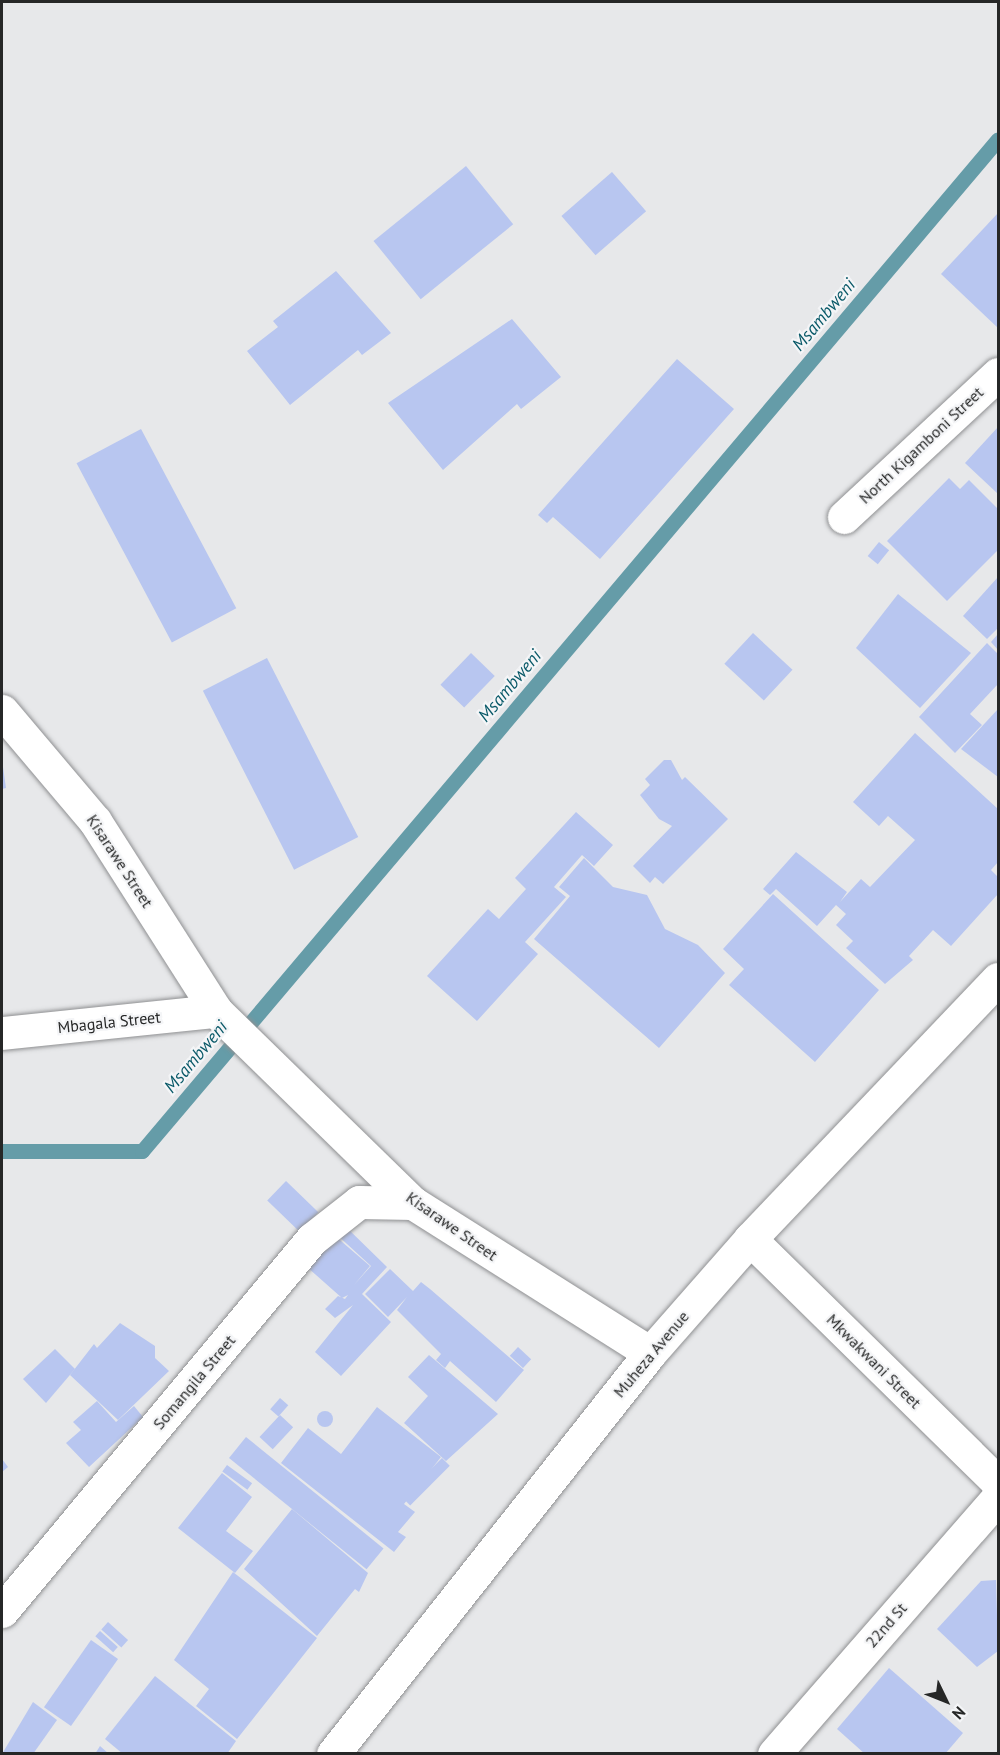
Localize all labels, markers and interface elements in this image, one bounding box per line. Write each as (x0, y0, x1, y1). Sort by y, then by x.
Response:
water label: Msambweni (788, 275, 860, 355)
street label: North Kigamboni Street (855, 383, 987, 507)
water label: Msambweni (474, 646, 546, 726)
street label: Kisarawe Street (83, 811, 157, 911)
street label: Mbagala Street (57, 1007, 161, 1037)
water label: Msambweni (160, 1017, 232, 1097)
street label: Kisarawe Street (403, 1187, 501, 1265)
street label: Muheza Avenue (609, 1307, 693, 1401)
street label: Mkwakwani Street (823, 1310, 925, 1412)
street label: Somangila Street (149, 1331, 239, 1433)
street label: 22nd St (861, 1599, 911, 1651)
north arrow (916, 1671, 976, 1731)
text: N (948, 1703, 970, 1724)

